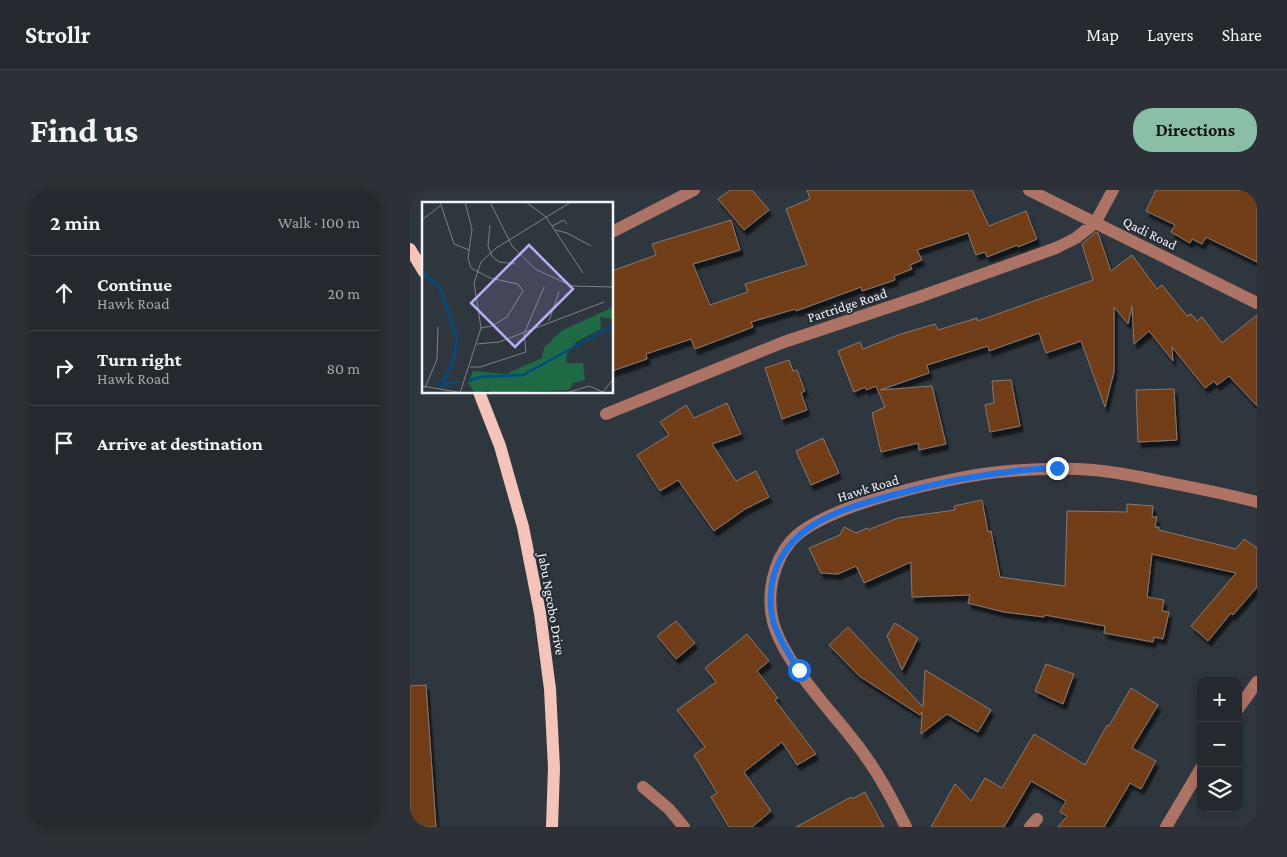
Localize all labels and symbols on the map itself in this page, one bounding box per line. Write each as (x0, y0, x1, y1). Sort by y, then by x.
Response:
inset map (422, 202, 614, 394)
street label: Qadi Road (1120, 213, 1180, 253)
street label: Partridge Road (805, 284, 889, 325)
route end (1046, 457, 1069, 480)
street label: Hawk Road (835, 471, 901, 505)
street label: Jabu Ngcobo Drive (535, 550, 569, 656)
route start (788, 659, 811, 682)

